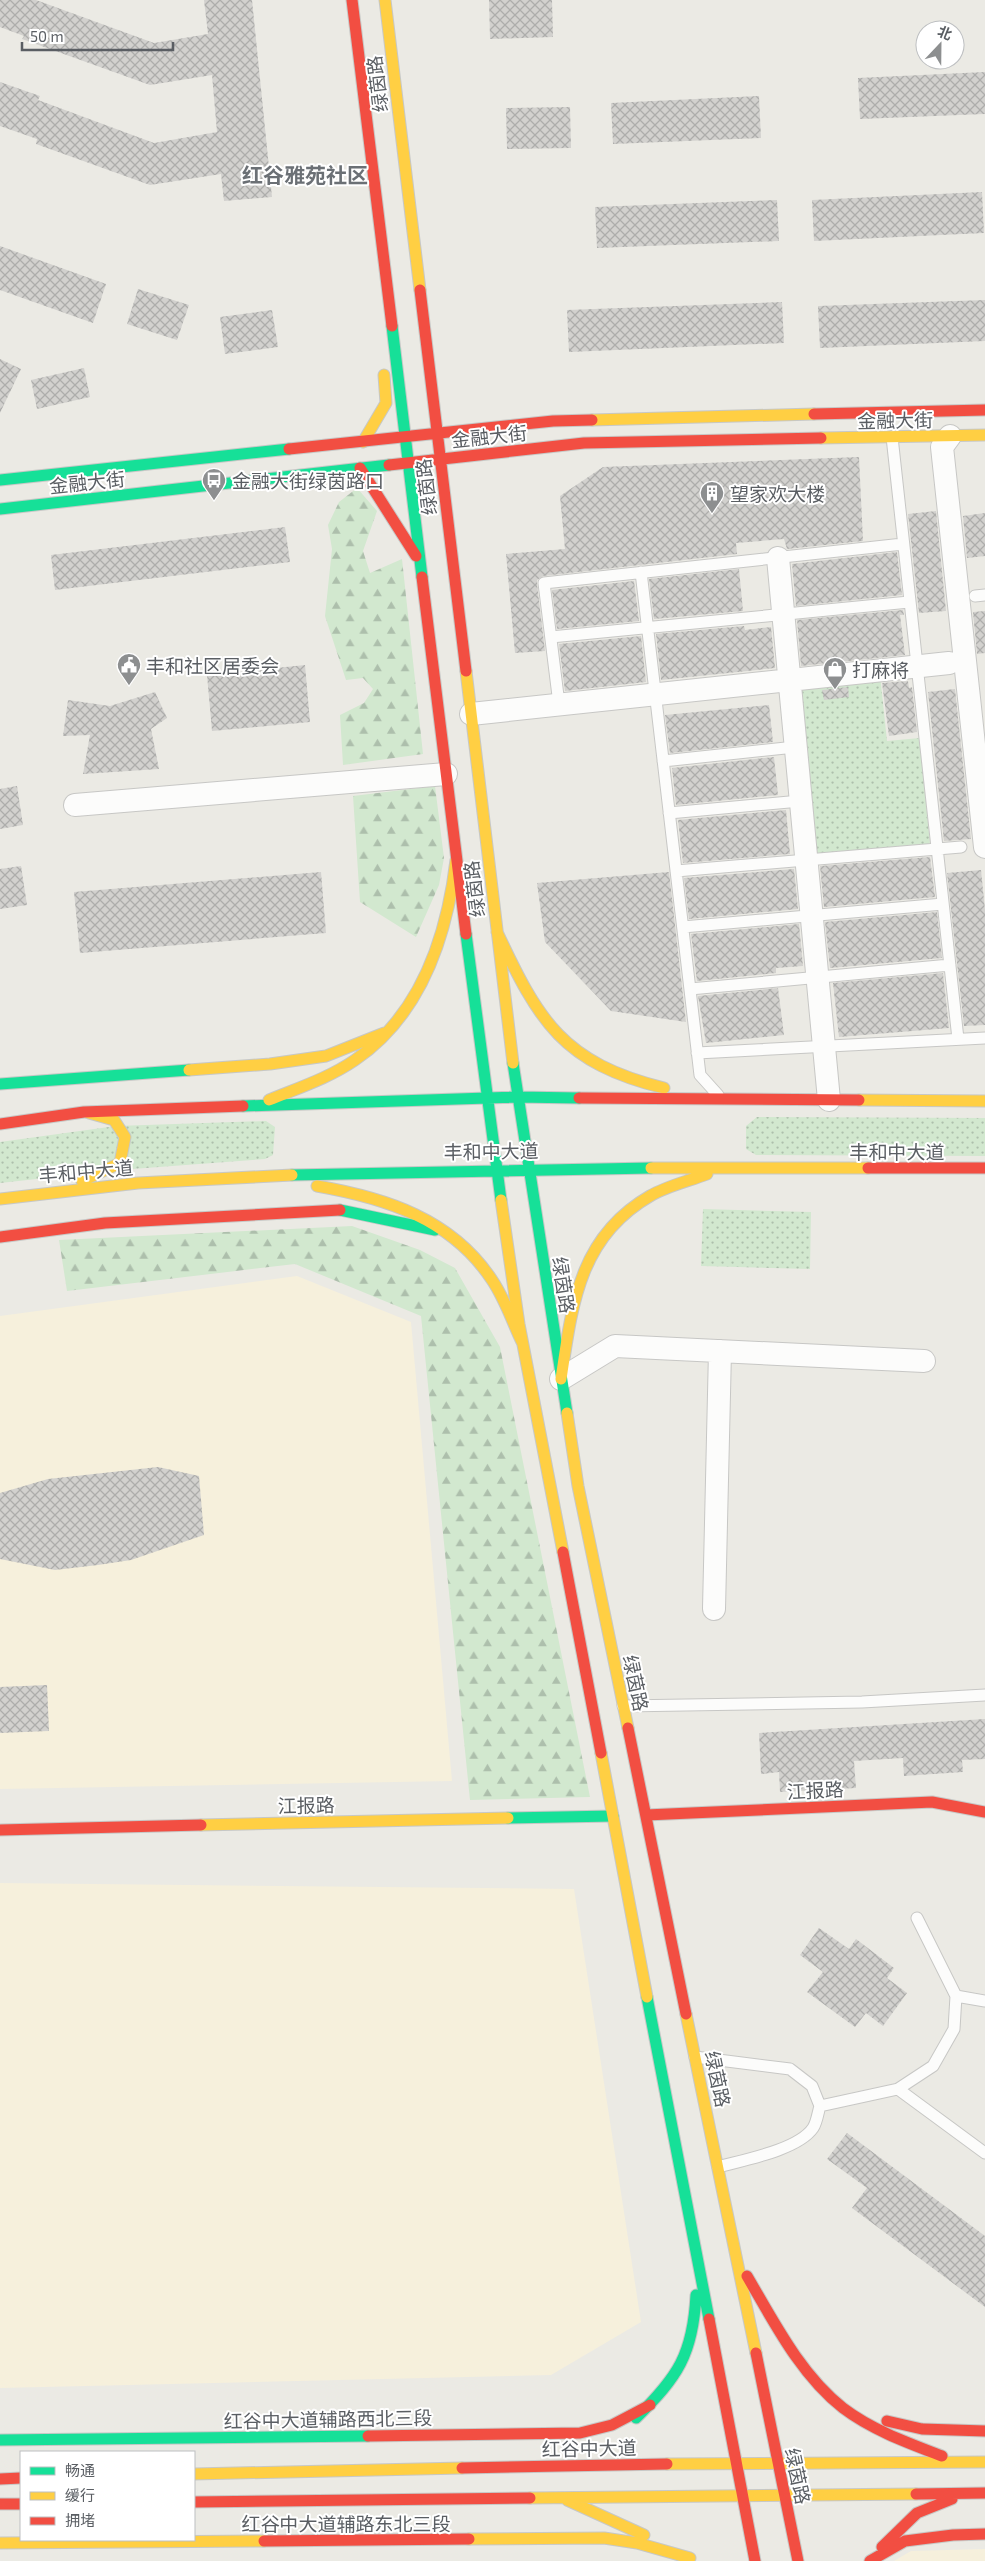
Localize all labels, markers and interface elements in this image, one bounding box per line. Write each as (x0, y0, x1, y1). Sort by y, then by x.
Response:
scale bar (22, 20, 174, 52)
north arrow (915, 20, 965, 70)
text: 北 (935, 22, 955, 43)
text: 50 m (30, 27, 64, 45)
street label: 绿茵路 (362, 54, 392, 114)
district label: 红谷雅苑社区 (242, 162, 368, 187)
street label: 金融大街 (857, 408, 933, 432)
street label: 金融大街 (450, 421, 528, 451)
street label: 绿茵路 (411, 457, 441, 517)
street label: 金融大街 (48, 467, 126, 497)
bus stop icon: 金融大街绿茵路口 (201, 467, 227, 501)
place label: 金融大街绿茵路口 (232, 469, 384, 492)
building icon: 望家欢大楼 (699, 480, 725, 514)
place label: 望家欢大楼 (730, 482, 825, 505)
public building icon: 丰和社区居委会 (116, 652, 142, 686)
place label: 丰和社区居委会 (146, 654, 279, 677)
shop icon: 打麻将 (822, 656, 848, 690)
place label: 打麻将 (852, 658, 909, 681)
street label: 绿茵路 (459, 859, 489, 919)
street label: 丰和中大道 (443, 1139, 539, 1163)
street label: 丰和中大道 (849, 1140, 945, 1163)
street label: 丰和中大道 (38, 1155, 134, 1187)
street label: 绿茵路 (548, 1255, 580, 1315)
street label: 绿茵路 (619, 1653, 653, 1713)
street label: 江报路 (786, 1777, 844, 1803)
street label: 江报路 (277, 1793, 335, 1817)
street label: 绿茵路 (701, 2049, 735, 2109)
street label: 红谷中大道辅路西北三段 (223, 2406, 433, 2432)
street label: 红谷中大道 (541, 2436, 637, 2460)
street label: 绿茵路 (781, 2446, 815, 2506)
legend (20, 2451, 195, 2541)
text: 畅通 (65, 2461, 95, 2479)
text: 缓行 (65, 2486, 95, 2504)
text: 拥堵 (65, 2511, 95, 2529)
street label: 红谷中大道辅路东北三段 (241, 2512, 451, 2535)

